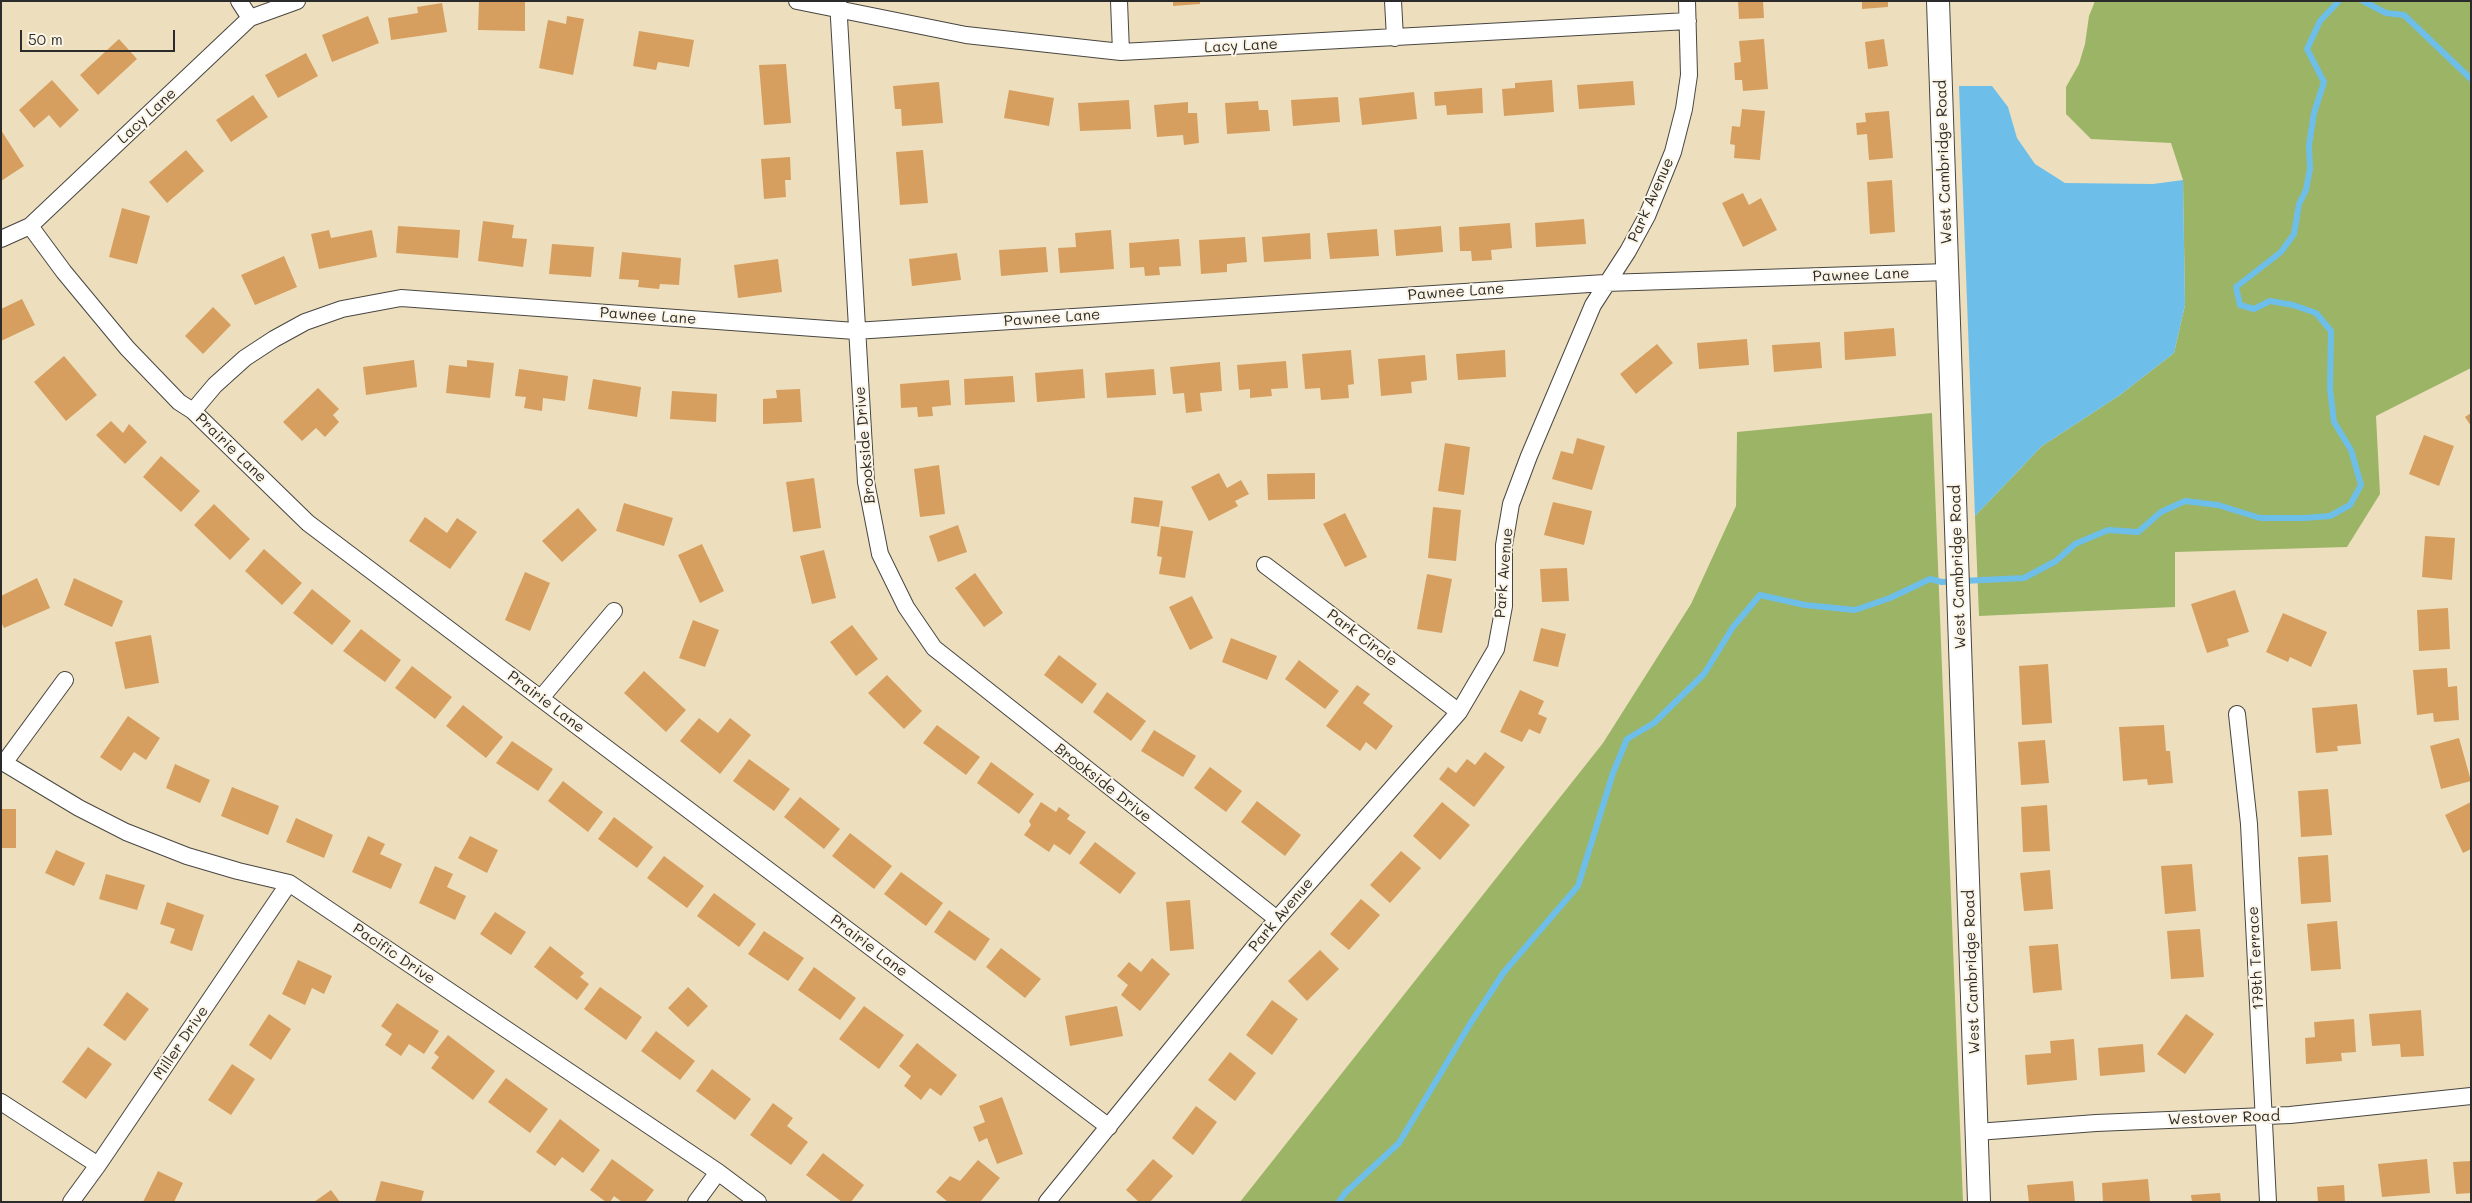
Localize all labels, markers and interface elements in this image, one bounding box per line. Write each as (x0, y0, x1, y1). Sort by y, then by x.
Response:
scale bar (22, 20, 178, 52)
text: 50 m (28, 29, 63, 49)
street label: Lacy Lane (1204, 35, 1278, 57)
street label: West Cambridge Road (1932, 79, 1956, 245)
street label: Lacy Lane (114, 84, 180, 148)
street label: Park Avenue (1624, 155, 1678, 245)
street label: Pawnee Lane (1812, 264, 1910, 286)
street label: Pawnee Lane (1407, 280, 1505, 304)
street label: Pawnee Lane (599, 304, 697, 328)
street label: Pawnee Lane (1003, 306, 1101, 330)
street label: Brookside Drive (851, 386, 879, 504)
street label: Prairie Lane (192, 410, 270, 486)
street label: West Cambridge Road (1946, 484, 1970, 650)
street label: Park Avenue (1491, 527, 1517, 619)
street label: Park Circle (1323, 606, 1401, 670)
street label: Prairie Lane (504, 667, 588, 737)
street label: Brookside Drive (1051, 740, 1155, 826)
street label: Park Avenue (1245, 874, 1317, 956)
street label: West Cambridge Road (1960, 889, 1984, 1055)
street label: 179th Terrace (2244, 906, 2268, 1010)
street label: Prairie Lane (827, 911, 911, 981)
street label: Pacific Drive (349, 920, 439, 988)
street label: Miller Drive (150, 1003, 212, 1083)
street label: Westover Road (2168, 1107, 2280, 1129)

